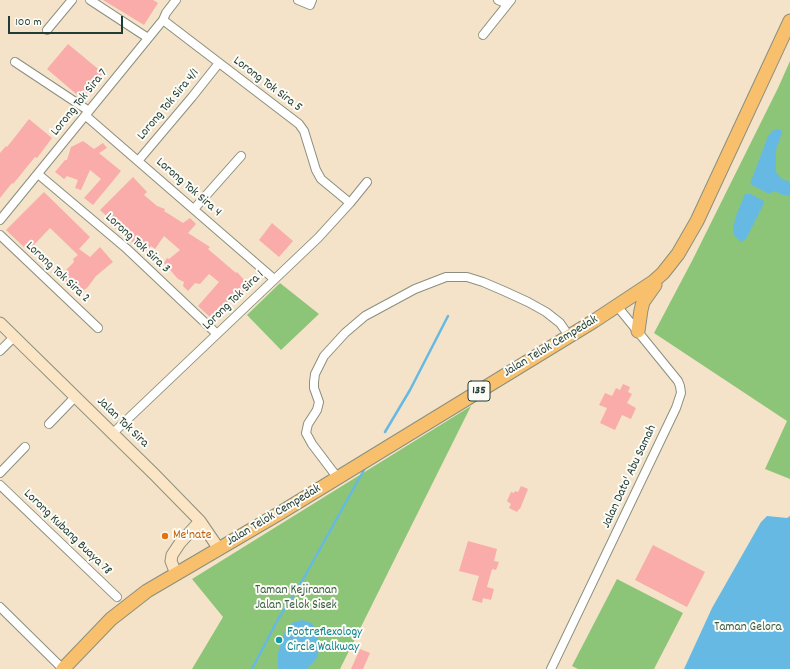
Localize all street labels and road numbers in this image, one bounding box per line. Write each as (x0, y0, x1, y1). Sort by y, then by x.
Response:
street label: Lorong Tok Sira 5 (229, 54, 305, 116)
street label: Lorong Tok Sira 7 (48, 66, 112, 140)
street label: Lorong Tok Sira 4/1 (135, 66, 203, 144)
street label: Lorong Tok Sira 4 (152, 155, 224, 221)
street label: Lorong Tok Sira 3 (101, 211, 173, 277)
street label: Lorong Tok Sira 2 (22, 239, 92, 307)
street label: Lorong Tok Sira 1 (200, 268, 268, 334)
street label: Jalan Telok Cempedak (501, 313, 601, 381)
road number: 135 (468, 381, 490, 401)
street label: Jalan Tok Sira (93, 394, 151, 452)
street label: Jalan Dato' Abu Samah (599, 423, 661, 531)
street label: Jalan Telok Cempedak (224, 482, 324, 550)
street label: Lorong Kubang Buaya 78 (20, 487, 114, 579)

